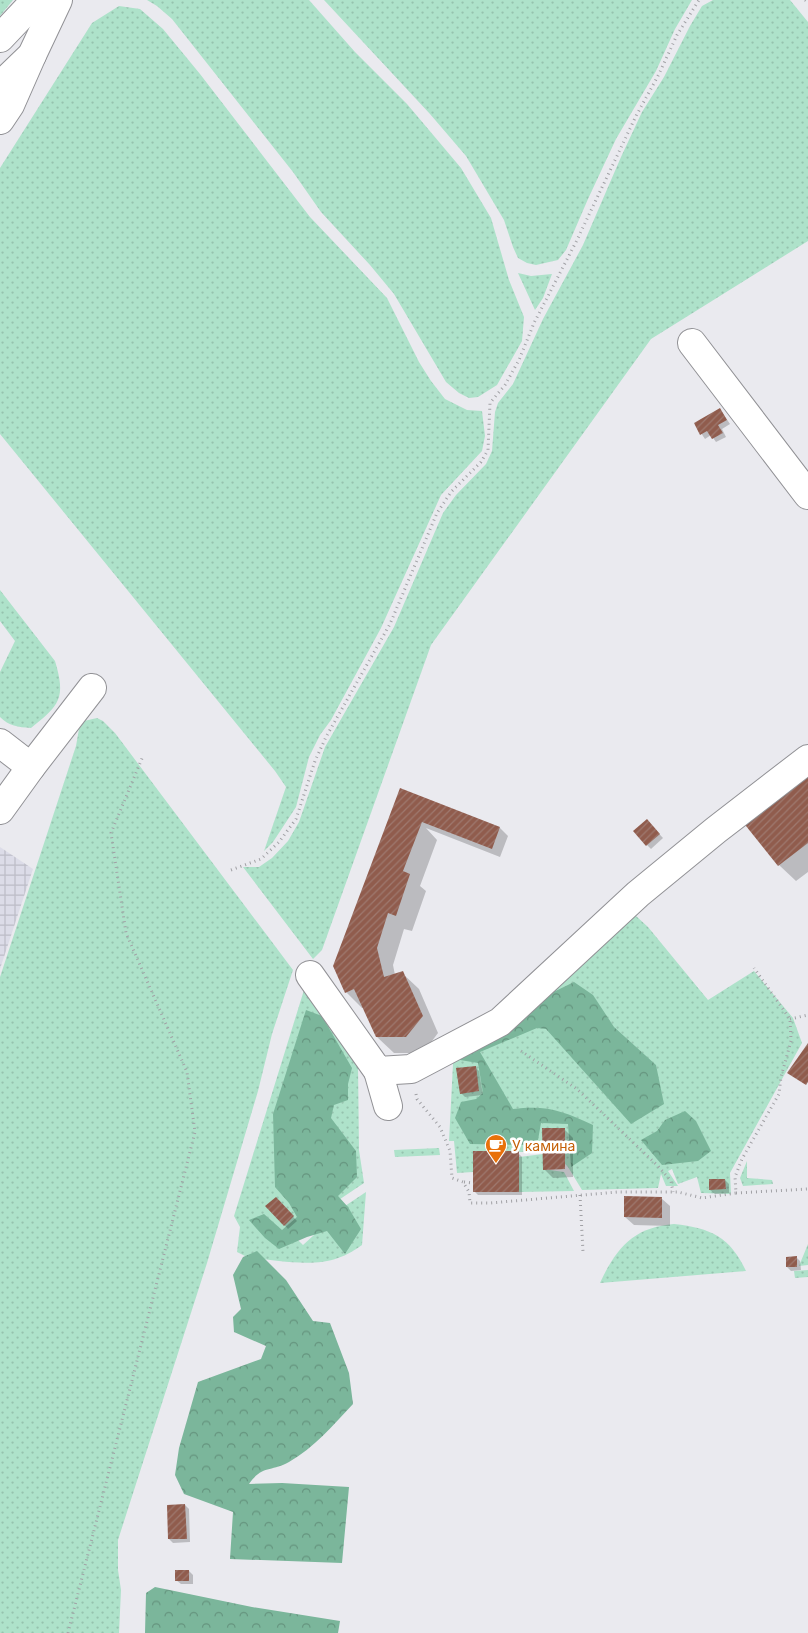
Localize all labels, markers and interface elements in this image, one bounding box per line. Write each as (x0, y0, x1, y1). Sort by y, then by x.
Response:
cafe icon: У камина (484, 1133, 508, 1164)
place label: У камина (512, 1137, 575, 1154)

